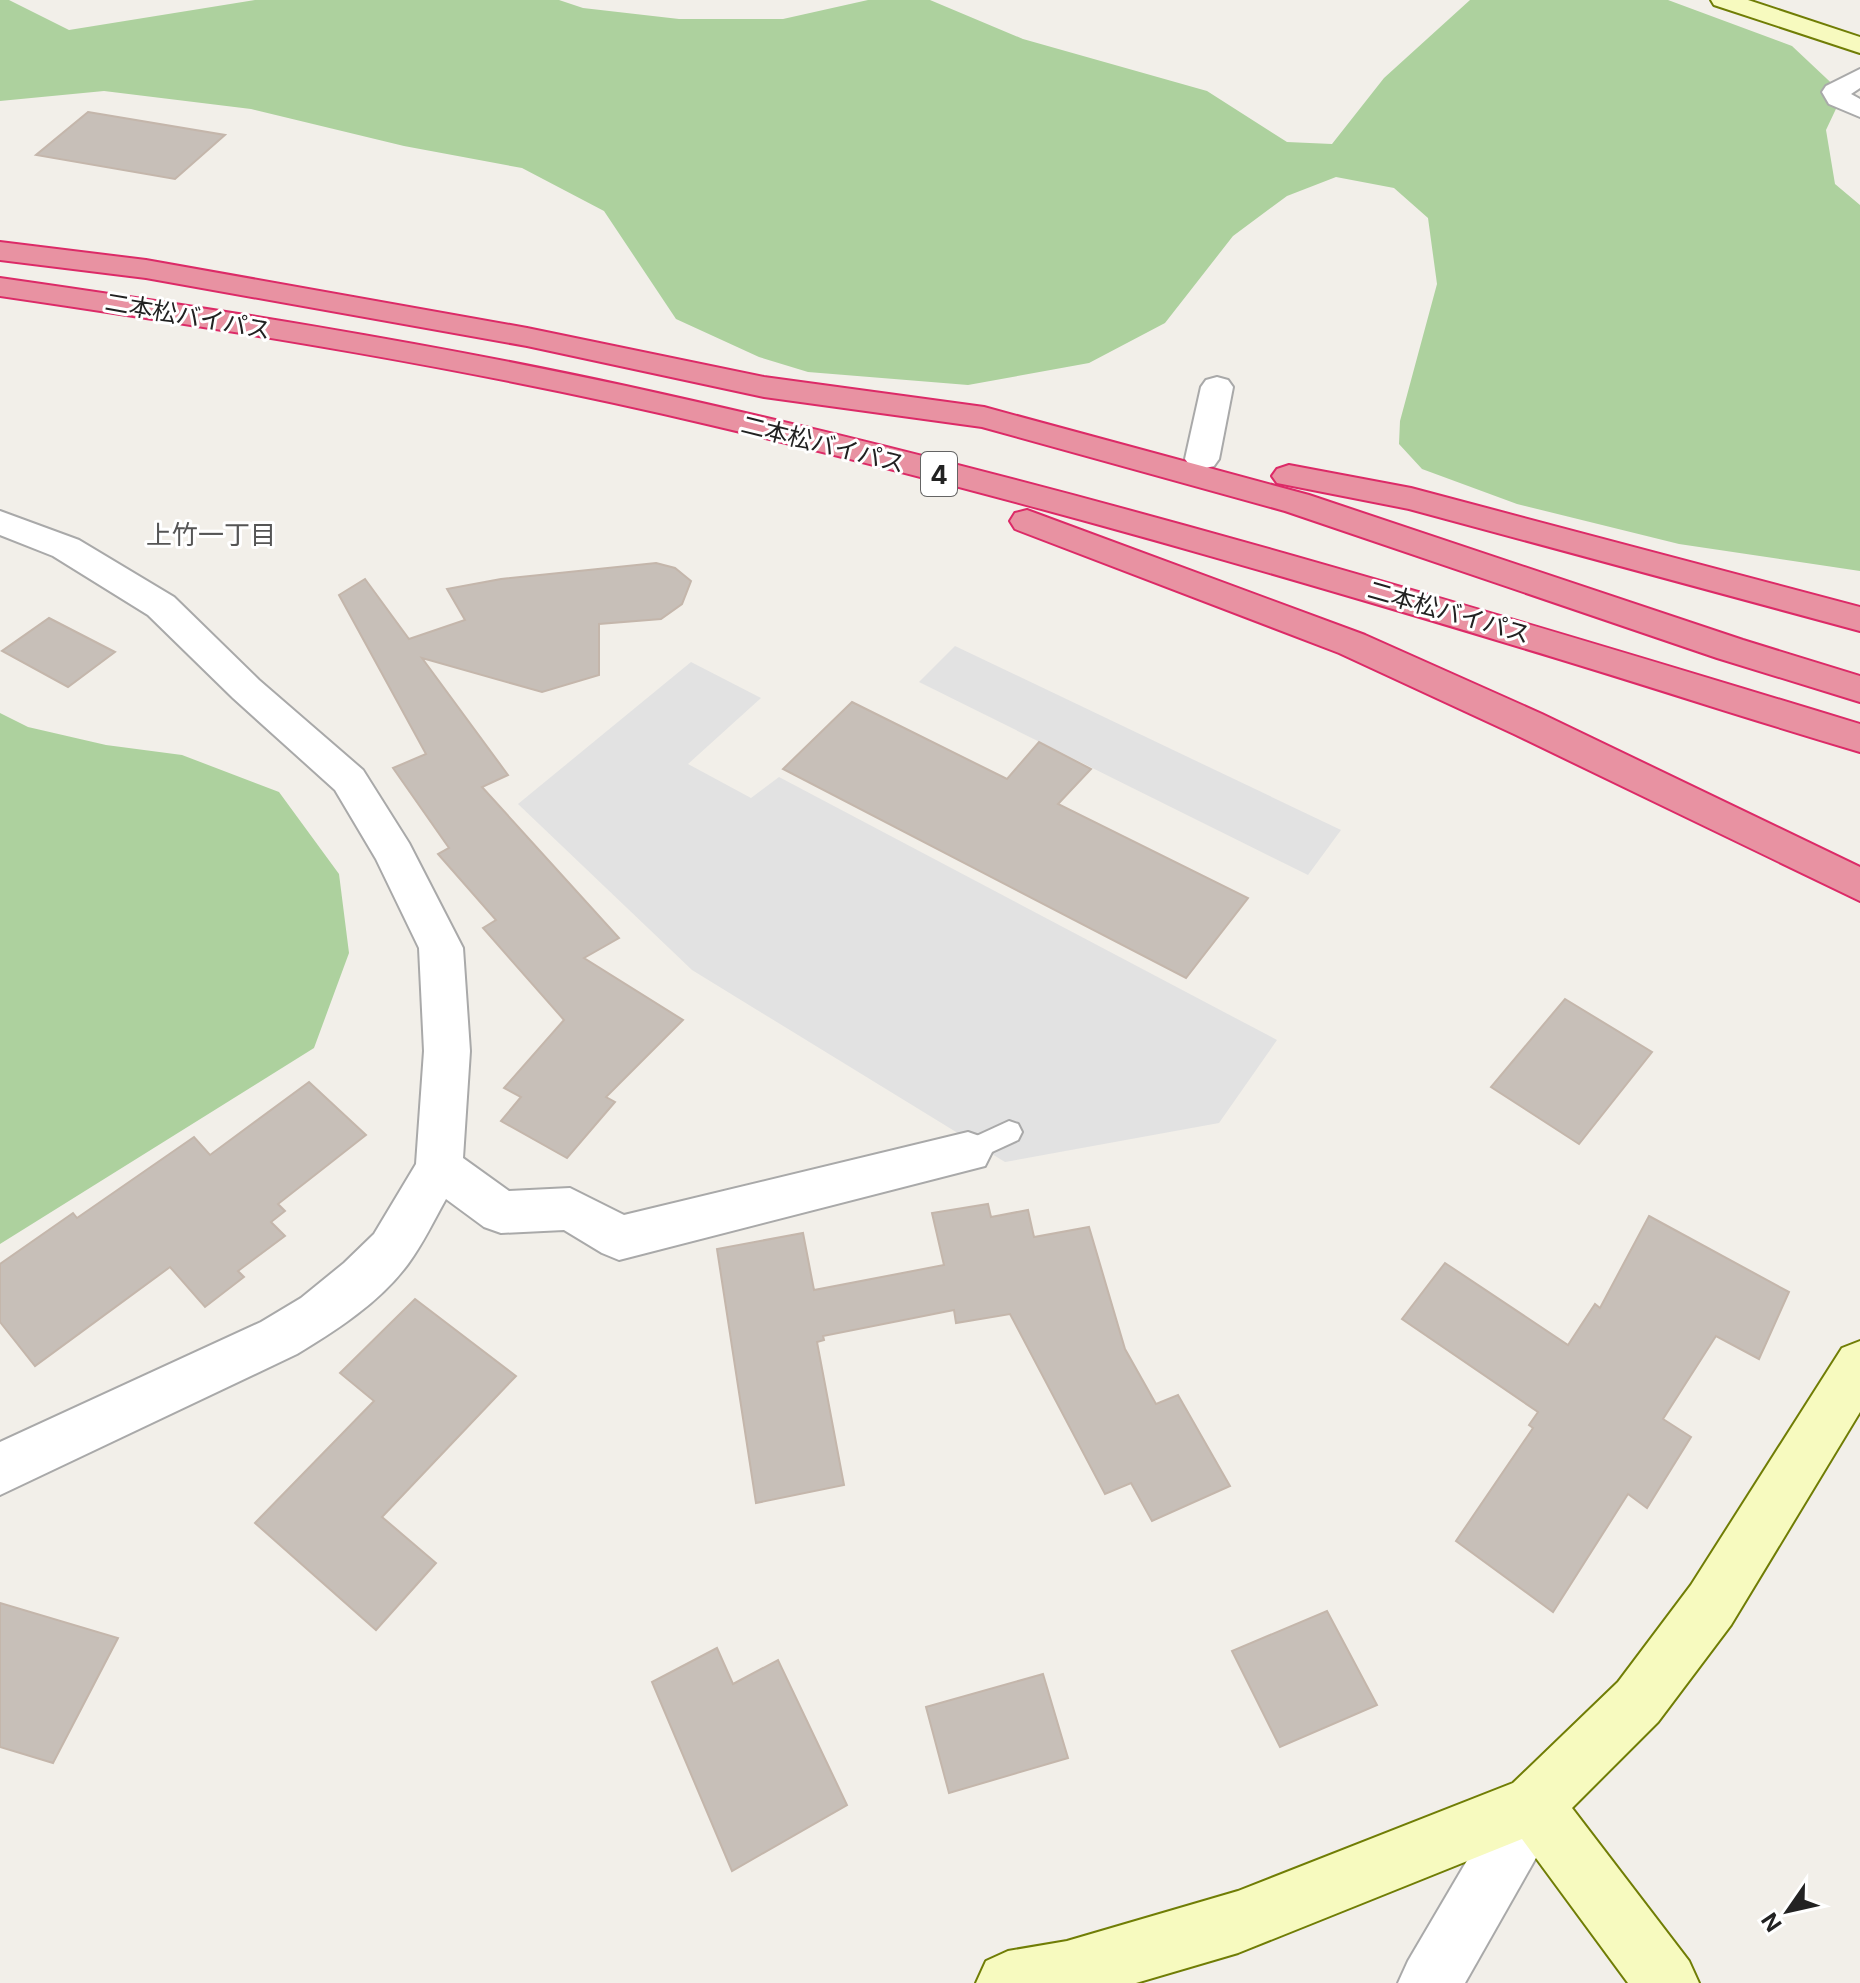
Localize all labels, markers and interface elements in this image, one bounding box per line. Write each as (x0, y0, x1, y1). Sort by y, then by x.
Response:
street label: 二本松バイパス (103, 287, 273, 345)
street label: 二本松バイパス (738, 410, 908, 478)
road number: 4 (921, 452, 957, 496)
district label: 上竹一丁目 (146, 519, 276, 550)
street label: 二本松バイパス (1364, 575, 1534, 649)
north arrow (1748, 1871, 1828, 1951)
text: N (1756, 1908, 1787, 1936)

